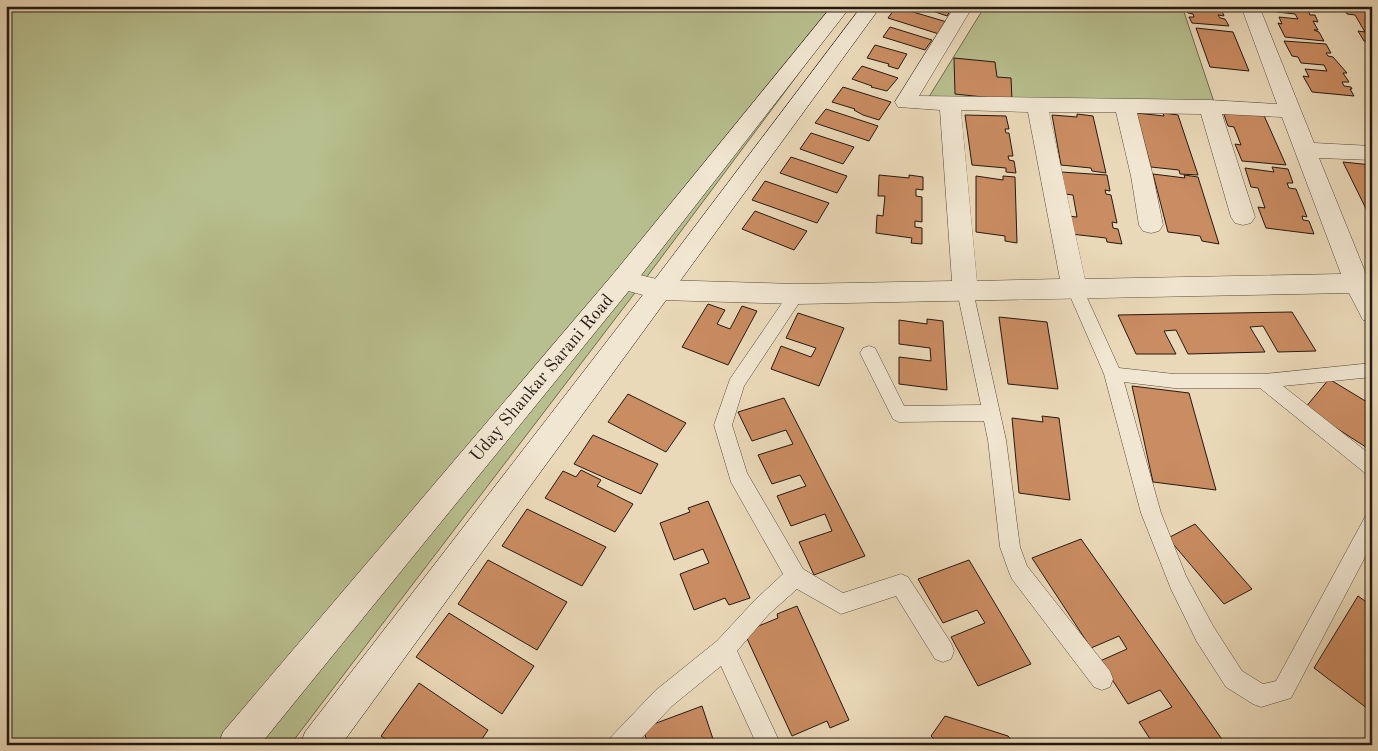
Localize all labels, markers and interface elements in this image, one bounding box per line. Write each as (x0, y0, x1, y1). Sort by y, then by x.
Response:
street label: Uday Shankar Sarani Road (467, 291, 617, 465)

